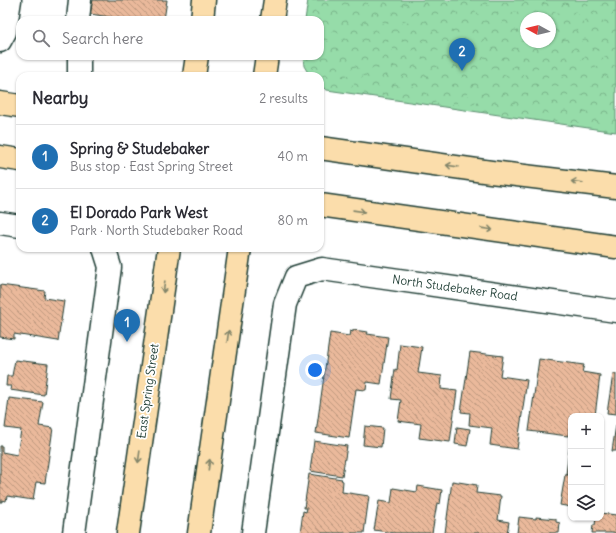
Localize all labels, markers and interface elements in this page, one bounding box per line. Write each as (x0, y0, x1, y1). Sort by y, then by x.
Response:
north arrow (520, 12, 556, 48)
search box (16, 16, 324, 60)
icon: search (30, 27, 52, 49)
text: Search here (62, 29, 143, 48)
pin: 2 (449, 38, 475, 71)
text: Nearby (32, 87, 88, 109)
text: 2 results (259, 90, 308, 107)
text: Spring & Studebaker (70, 139, 209, 158)
text: 1 (42, 148, 48, 165)
text: 40 m (277, 148, 308, 165)
text: Bus stop · East Spring Street (70, 158, 233, 175)
one-way arrow (446, 162, 459, 170)
one-way arrow (571, 179, 584, 186)
text: El Dorado Park West (70, 203, 208, 222)
one-way arrow (352, 207, 365, 215)
text: 2 (41, 212, 49, 229)
text: 80 m (277, 212, 308, 229)
text: Park · North Studebaker Road (70, 222, 243, 239)
one-way arrow (480, 225, 493, 233)
street label: North Studebaker Road (391, 271, 519, 304)
one-way arrow (160, 280, 168, 293)
pin: 1 (114, 309, 140, 342)
one-way arrow (224, 330, 232, 343)
street label: East Spring Street (133, 342, 162, 439)
your location (305, 360, 325, 380)
map controls (568, 413, 604, 521)
button: + (568, 413, 604, 449)
button: − (568, 449, 604, 485)
one-way arrow (135, 450, 143, 463)
one-way arrow (205, 459, 213, 472)
button: layers (568, 485, 604, 521)

